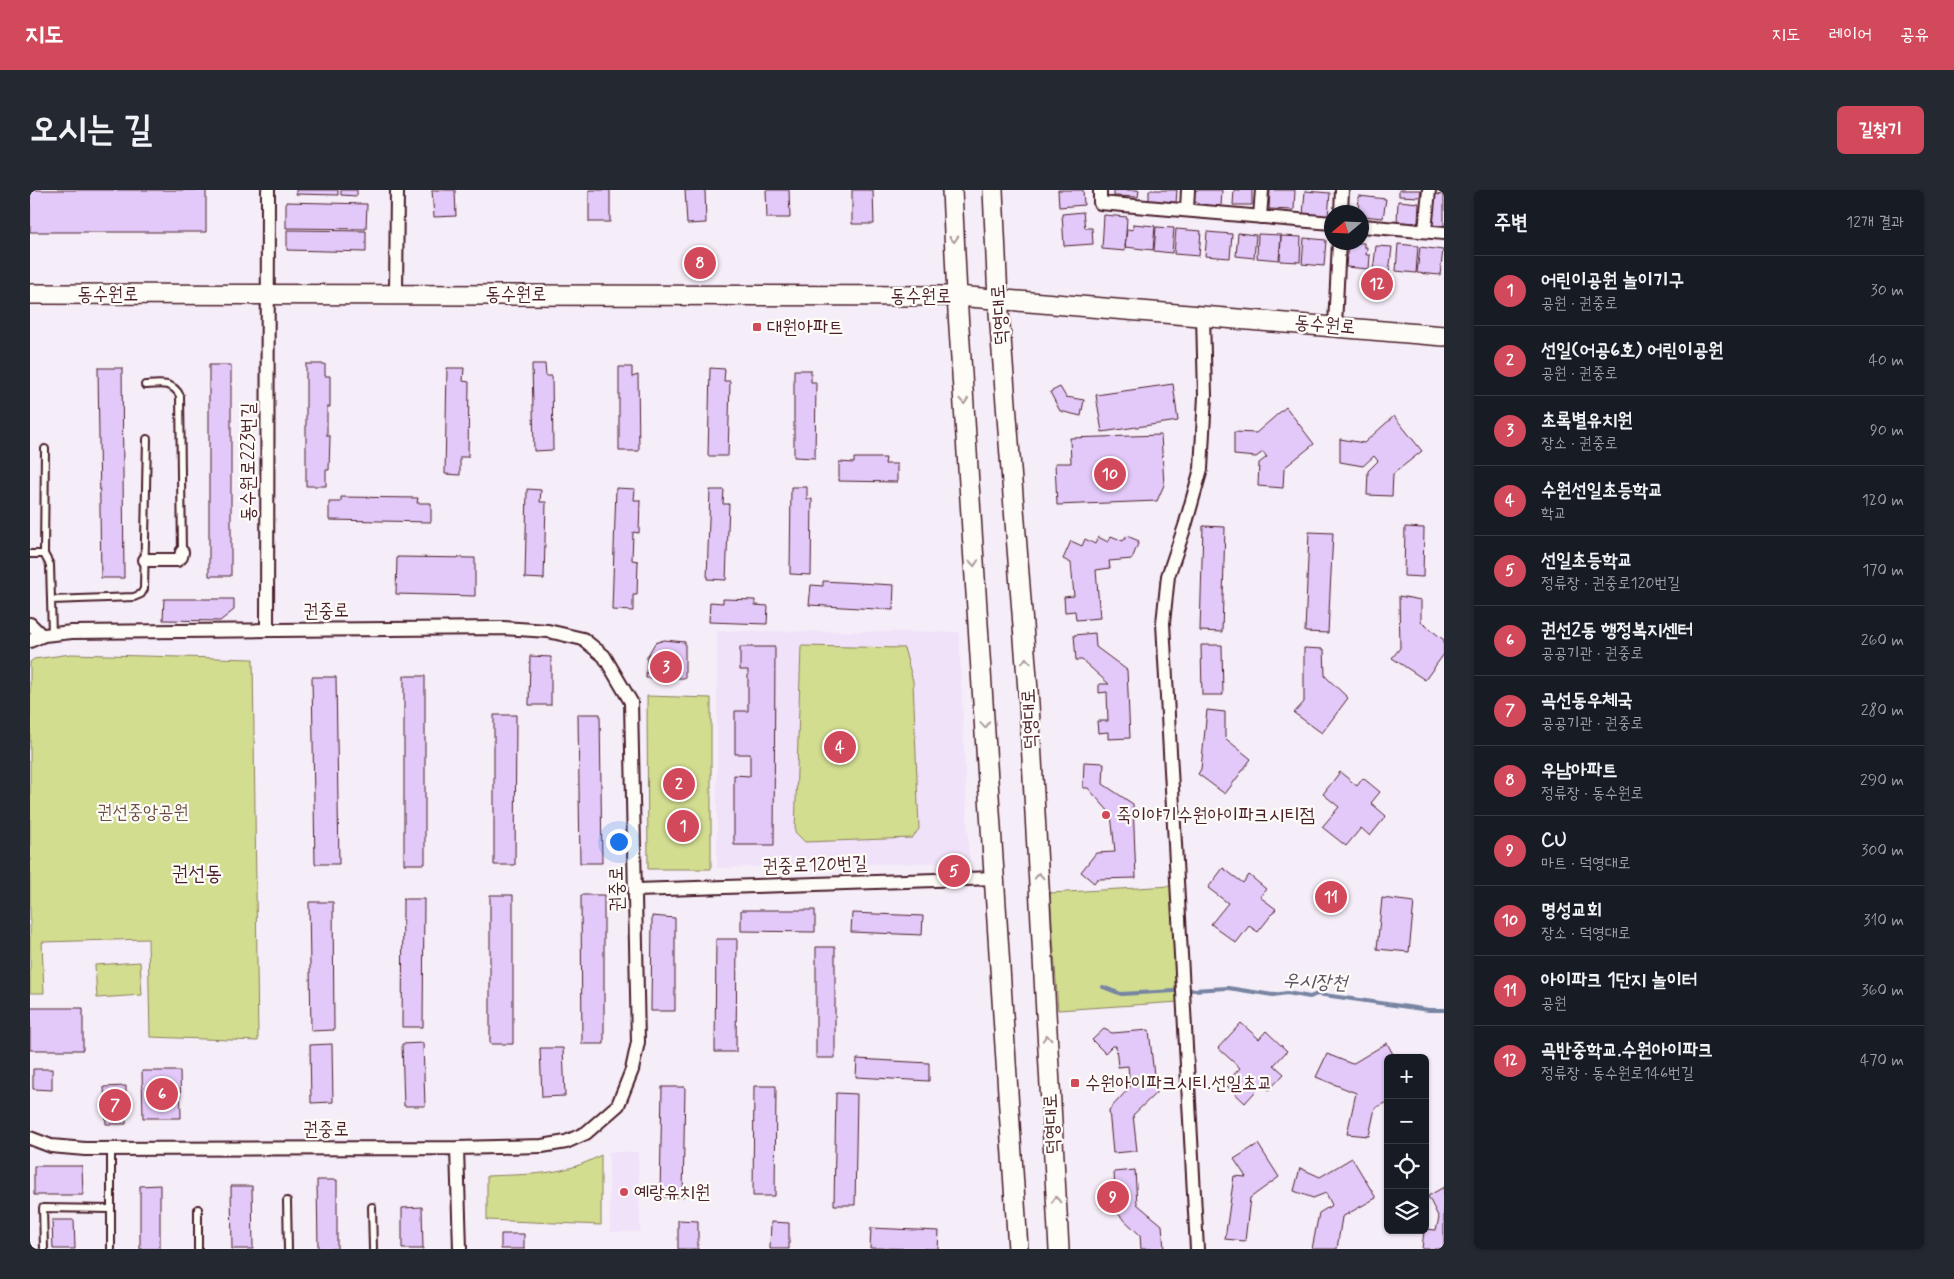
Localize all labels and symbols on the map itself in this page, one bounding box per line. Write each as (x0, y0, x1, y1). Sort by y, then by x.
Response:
north arrow (1324, 205, 1369, 250)
one-way arrow (949, 235, 959, 243)
pin: 8 (684, 244, 716, 282)
pin: 12 (1361, 265, 1393, 303)
street label: 동수원로 (77, 282, 139, 307)
street label: 동수원로 (485, 282, 547, 307)
street label: 동수원로 (890, 284, 952, 309)
street label: 덕영대로 (985, 284, 1015, 346)
street label: 동수원로 (1293, 310, 1357, 340)
place label: 대원아파트 (767, 315, 843, 340)
marker: 대원아파트 (751, 321, 763, 333)
one-way arrow (958, 397, 969, 405)
street label: 동수원로223번길 (236, 403, 261, 521)
pin: 10 (1094, 455, 1126, 493)
one-way arrow (969, 559, 980, 567)
street label: 권중로 (303, 598, 349, 624)
pin: 3 (650, 648, 682, 686)
one-way arrow (1021, 657, 1032, 665)
street label: 덕영대로 (1016, 688, 1044, 750)
one-way arrow (979, 721, 990, 729)
pin: 4 (824, 728, 856, 766)
pin: 2 (663, 765, 695, 803)
park label: 권선중앙공원 (97, 800, 189, 825)
place label: 죽이야기수원아이파크시티점 (1116, 803, 1315, 828)
pin: 1 (667, 807, 699, 845)
marker: 죽이야기수원아이파크시티점 (1100, 809, 1112, 821)
your location (606, 829, 632, 855)
street label: 권중로120번길 (762, 851, 868, 879)
pin: 5 (938, 852, 970, 890)
district label: 권선동 (172, 860, 222, 888)
street label: 권중로 (604, 866, 630, 912)
one-way arrow (1033, 872, 1044, 880)
pin: 11 (1315, 878, 1347, 916)
water label: 우시장천 (1282, 967, 1350, 997)
one-way arrow (1042, 1034, 1053, 1042)
place label: 수원아이파크시티.선일초교 (1085, 1071, 1272, 1096)
pin: 6 (146, 1075, 178, 1113)
marker: 수원아이파크시티.선일초교 (1069, 1077, 1081, 1089)
pin: 7 (99, 1086, 131, 1124)
street label: 덕영대로 (1038, 1093, 1066, 1155)
street label: 권중로 (303, 1117, 349, 1142)
pin: 9 (1097, 1178, 1129, 1216)
place label: 예랑유치원 (634, 1180, 710, 1205)
marker: 예랑유치원 (618, 1186, 630, 1198)
one-way arrow (1050, 1196, 1061, 1204)

